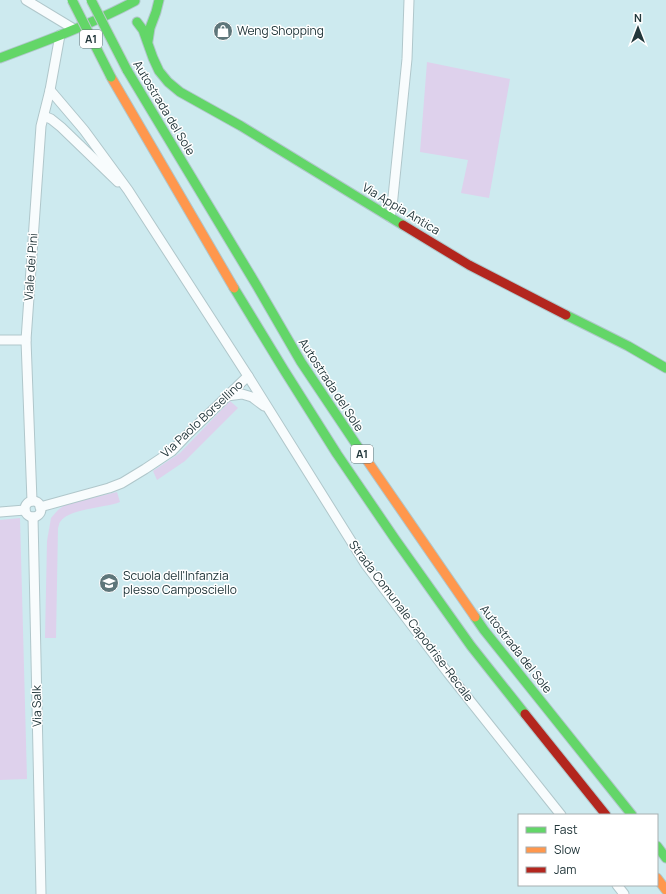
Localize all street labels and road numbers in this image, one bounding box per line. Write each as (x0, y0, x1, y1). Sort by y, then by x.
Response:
road number: A1 (80, 30, 102, 48)
street label: Autostrada del Sole (129, 57, 200, 158)
street label: Via Appia Antica (359, 179, 443, 239)
street label: Viale dei Pini (20, 232, 41, 301)
street label: Autostrada del Sole (295, 335, 368, 435)
street label: Via Paolo Borsellino (157, 376, 246, 461)
road number: A1 (351, 445, 373, 463)
street label: Strada Comunale Capodrise-Recale (345, 537, 478, 705)
street label: Autostrada del Sole (476, 601, 556, 696)
street label: Via Salk (28, 684, 45, 727)

